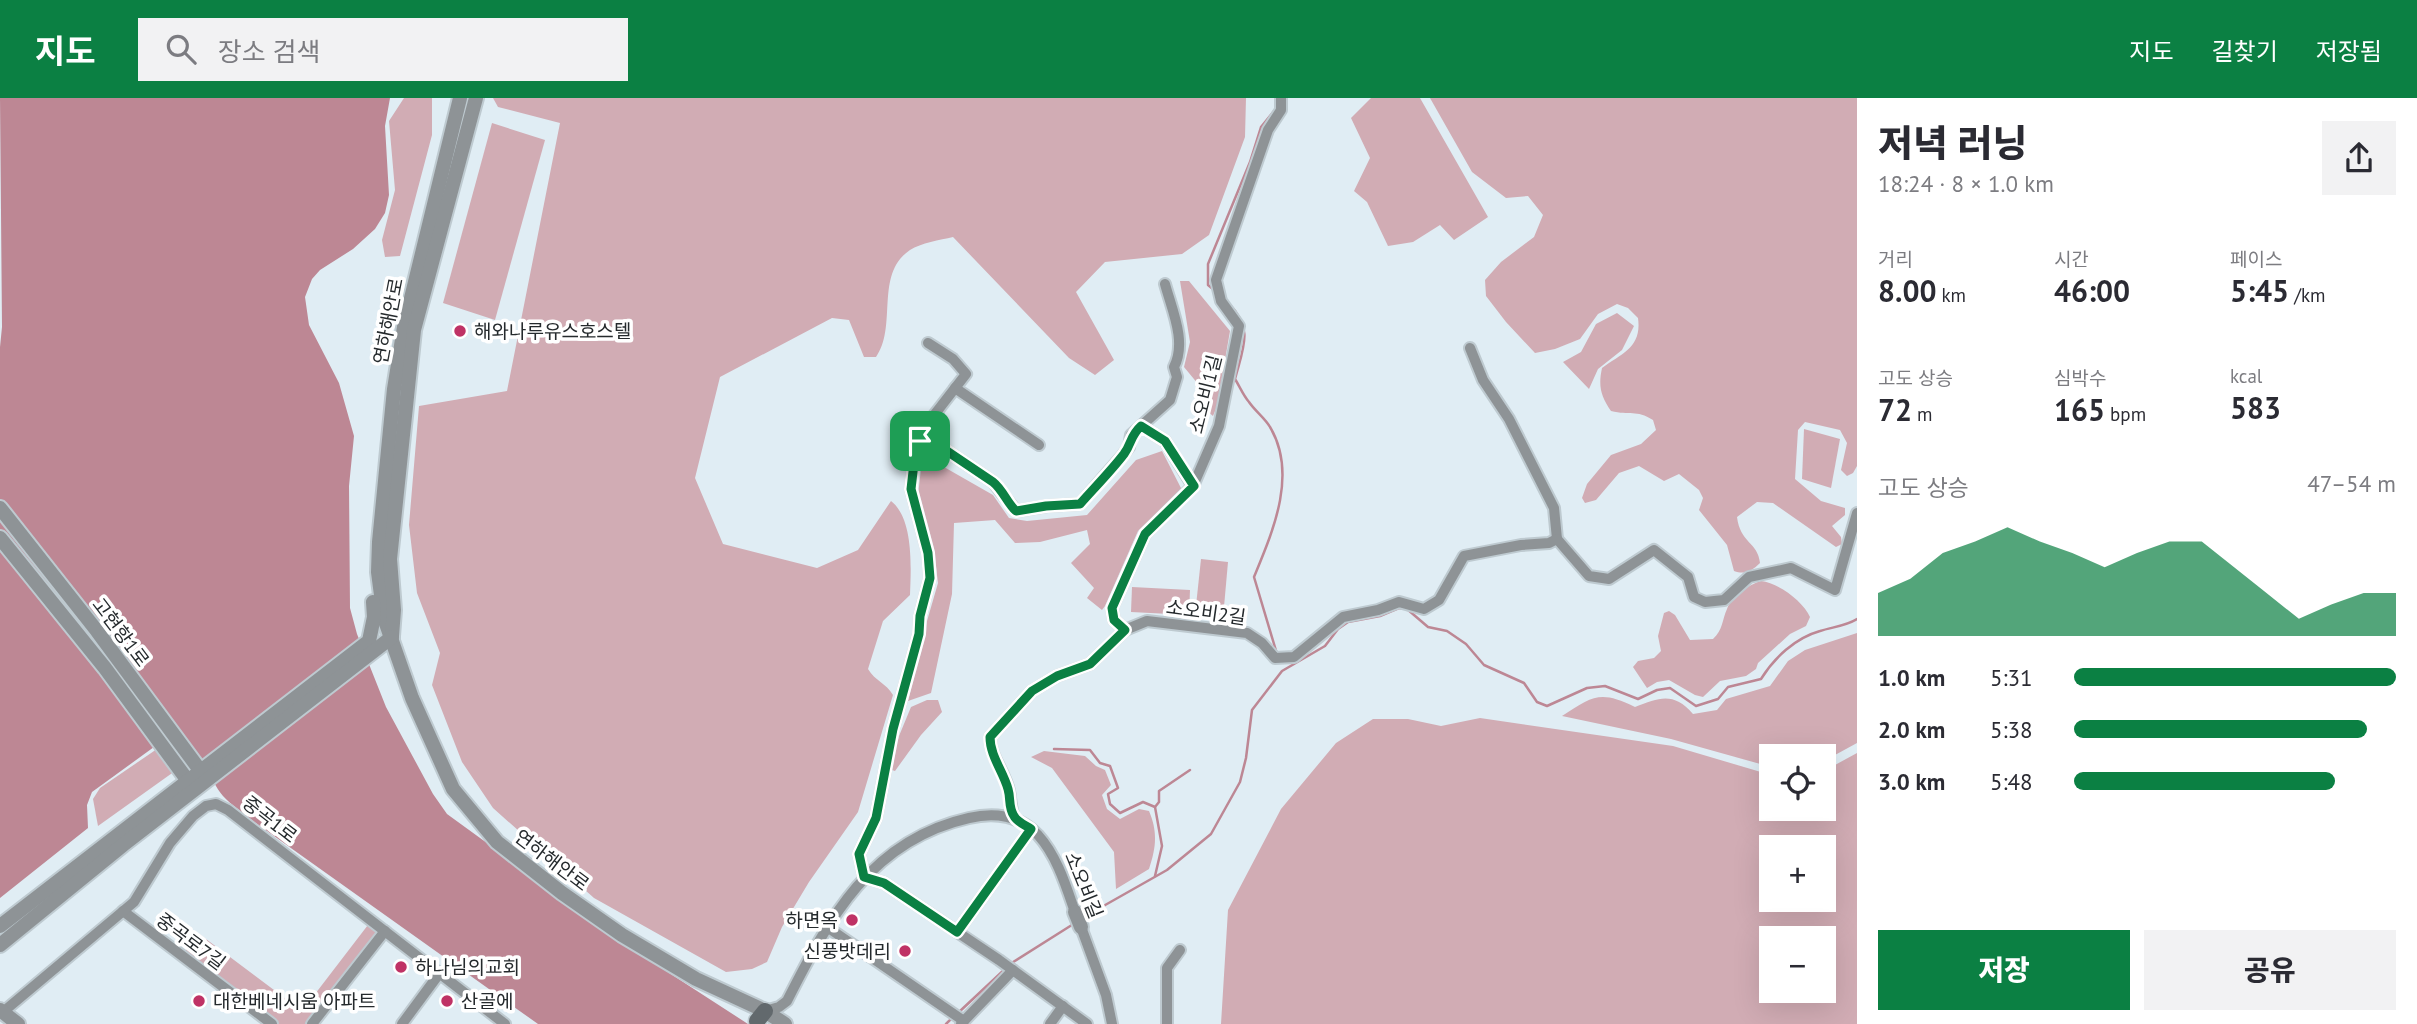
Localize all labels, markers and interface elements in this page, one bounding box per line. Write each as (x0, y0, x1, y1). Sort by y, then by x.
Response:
search box (138, 18, 628, 81)
text: 지도 (35, 29, 96, 72)
icon: search (162, 30, 200, 68)
text: 장소 검색 (218, 35, 320, 68)
text: 지도 (2129, 36, 2174, 67)
text: 길찾기 (2212, 36, 2278, 67)
text: 저장됨 (2316, 36, 2382, 67)
text: 저녁 러닝 (1878, 118, 2027, 167)
button: share (2322, 121, 2396, 195)
text: 18:24 · 8 × 1.0 km (1878, 169, 2054, 198)
text: 거리 (1878, 247, 1913, 271)
text: 시간 (2054, 247, 2089, 271)
text: 페이스 (2230, 247, 2282, 271)
text: 8.00 (1878, 271, 1936, 310)
text: 46:00 (2054, 271, 2130, 310)
text: 5:45 (2230, 271, 2289, 310)
street label: 연하해안로 (368, 276, 408, 366)
text: km (1936, 283, 1966, 307)
text: /km (2289, 283, 2325, 307)
place label: 해와나루유스호스텔 (474, 319, 631, 343)
marker: 해와나루유스호스텔 (452, 323, 468, 339)
street label: 소오비1길 (1184, 352, 1226, 436)
text: kcal (2230, 364, 2262, 388)
text: 고도 상승 (1878, 366, 1953, 390)
text: 심박수 (2054, 366, 2106, 390)
text: 583 (2230, 388, 2281, 427)
text: 72 (1878, 390, 1912, 429)
text: 165 (2054, 390, 2105, 429)
text: m (1912, 402, 1933, 426)
text: bpm (2105, 402, 2146, 426)
pin (890, 411, 950, 471)
icon: arrive (901, 422, 939, 460)
text: 47–54 m (2307, 469, 2396, 498)
text: 고도 상승 (1878, 473, 1969, 502)
street label: 고현항1로 (87, 593, 155, 671)
street label: 소오비2길 (1165, 595, 1247, 629)
text: 1.0 km (1878, 663, 1945, 692)
text: 5:31 (1990, 663, 2033, 692)
text: 2.0 km (1878, 715, 1945, 744)
text: 5:38 (1990, 715, 2033, 744)
map controls (1759, 744, 1836, 1003)
button: locate (1759, 744, 1836, 821)
text: 3.0 km (1878, 767, 1945, 796)
text: 5:48 (1990, 767, 2033, 796)
street label: 중곡1로 (238, 790, 302, 848)
street label: 연하해안로 (510, 824, 594, 896)
button: + (1759, 835, 1836, 912)
street label: 소오비길 (1060, 848, 1108, 922)
street label: 중곡로7길 (152, 907, 230, 975)
place label: 하면옥 (786, 908, 838, 932)
marker: 하면옥 (844, 912, 860, 928)
button: − (1759, 926, 1836, 1003)
button: 저장 (1878, 930, 2130, 1010)
button: 공유 (2144, 930, 2396, 1010)
place label: 신풍밧데리 (804, 939, 891, 963)
marker: 신풍밧데리 (897, 943, 913, 959)
place label: 하나님의교회 (415, 955, 520, 979)
marker: 하나님의교회 (393, 959, 409, 975)
place label: 대한베네시움 아파트 (213, 989, 375, 1013)
place label: 산골에 (461, 989, 513, 1013)
marker: 대한베네시움 아파트 (191, 993, 207, 1009)
marker: 산골에 (439, 993, 455, 1009)

